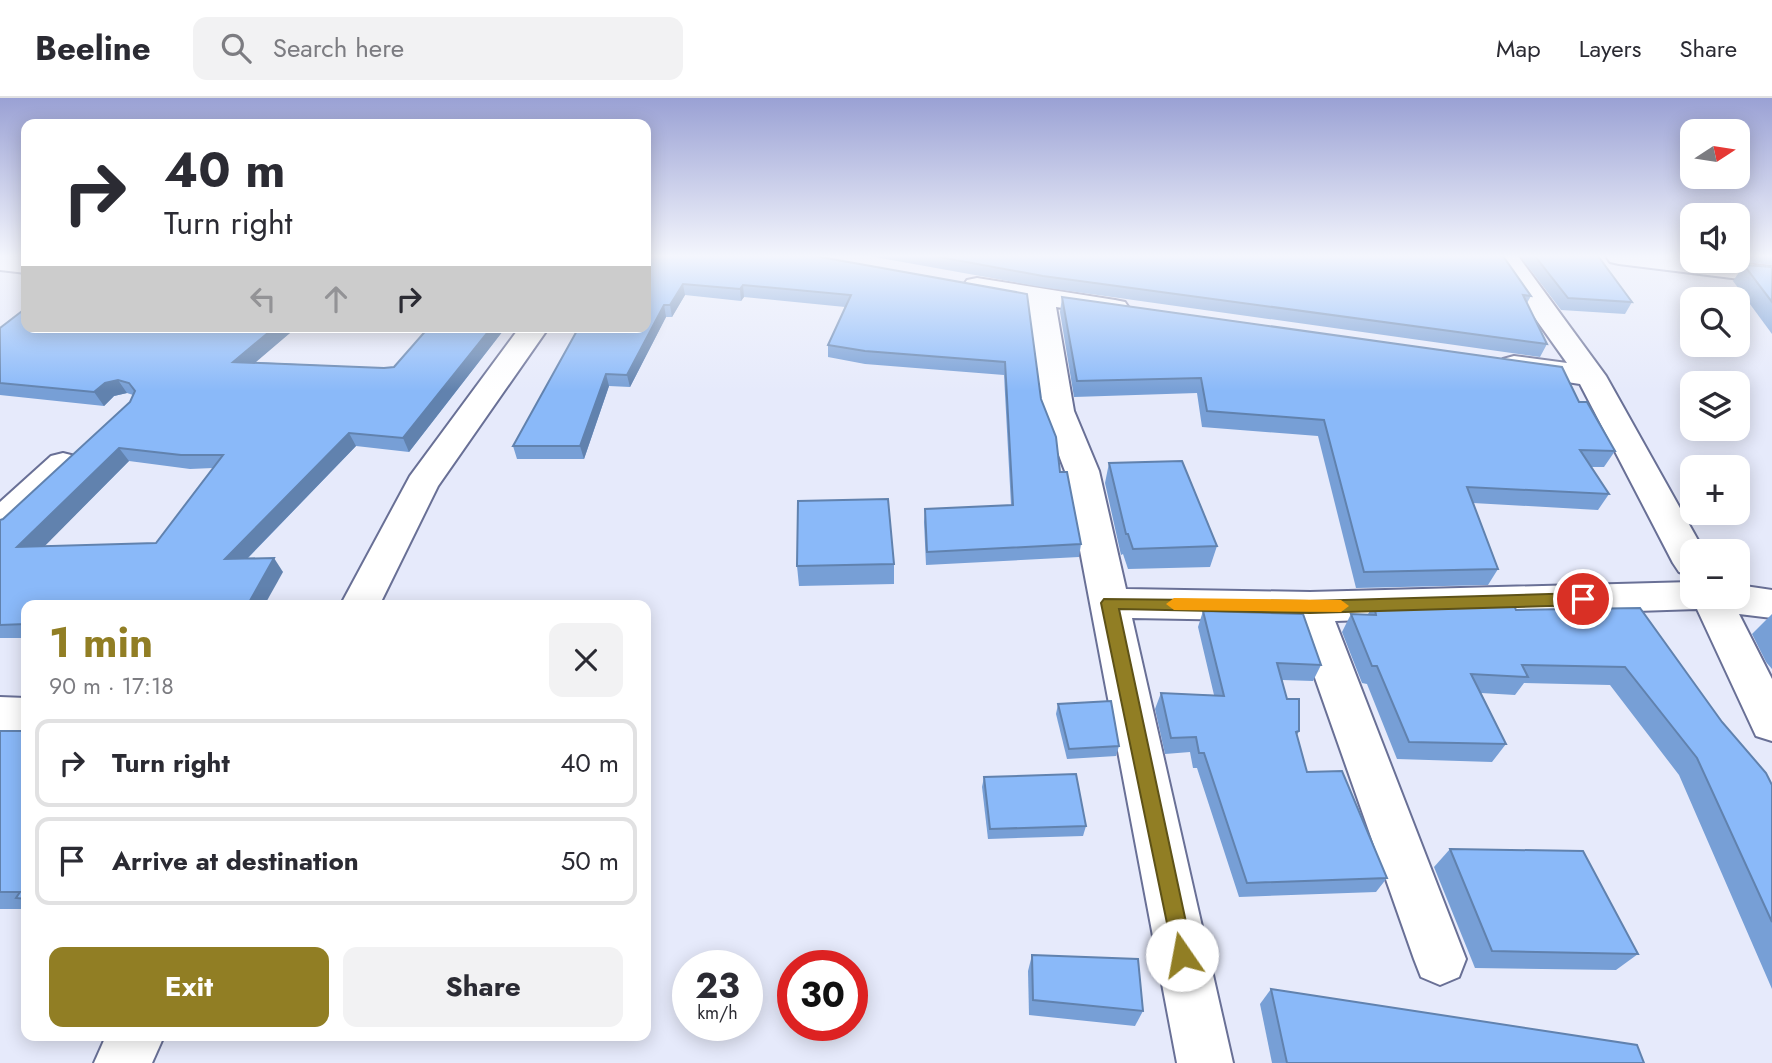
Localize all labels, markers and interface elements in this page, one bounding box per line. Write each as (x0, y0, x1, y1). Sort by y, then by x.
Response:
search box (193, 17, 683, 80)
text: Beeline (35, 25, 151, 72)
icon: search (217, 29, 255, 67)
text: Search here (273, 29, 404, 67)
text: Map (1496, 31, 1541, 66)
text: Layers (1579, 31, 1641, 66)
text: Share (1679, 31, 1737, 66)
north arrow (1680, 119, 1750, 189)
map controls (1680, 119, 1750, 609)
text: 40 m (164, 135, 286, 205)
icon: right (49, 147, 140, 238)
text: Turn right (164, 200, 293, 246)
button: sound (1680, 203, 1750, 273)
icon: left (244, 280, 282, 318)
icon: ahead (317, 280, 355, 318)
icon: right (390, 280, 428, 318)
button: search (1680, 287, 1750, 357)
button: layers (1680, 371, 1750, 441)
button: + (1680, 455, 1750, 525)
button: − (1680, 539, 1750, 609)
pin (1553, 569, 1613, 629)
icon: arrive (1564, 580, 1602, 618)
text: 1 min (49, 612, 153, 673)
button: close (549, 623, 623, 697)
text: 90 m · 17:18 (49, 669, 174, 703)
icon: right (53, 744, 91, 782)
text: Turn right (112, 744, 230, 782)
text: 40 m (560, 744, 619, 782)
icon: arrive (53, 842, 91, 880)
text: Arrive at destination (112, 842, 359, 880)
text: 50 m (561, 842, 619, 880)
position arrow (1145, 918, 1219, 992)
button: Exit (49, 947, 329, 1027)
button: Share (343, 947, 623, 1027)
speed limit sign: 30 (777, 950, 868, 1041)
text: 23 (695, 961, 740, 1011)
text: km/h (697, 1000, 738, 1026)

